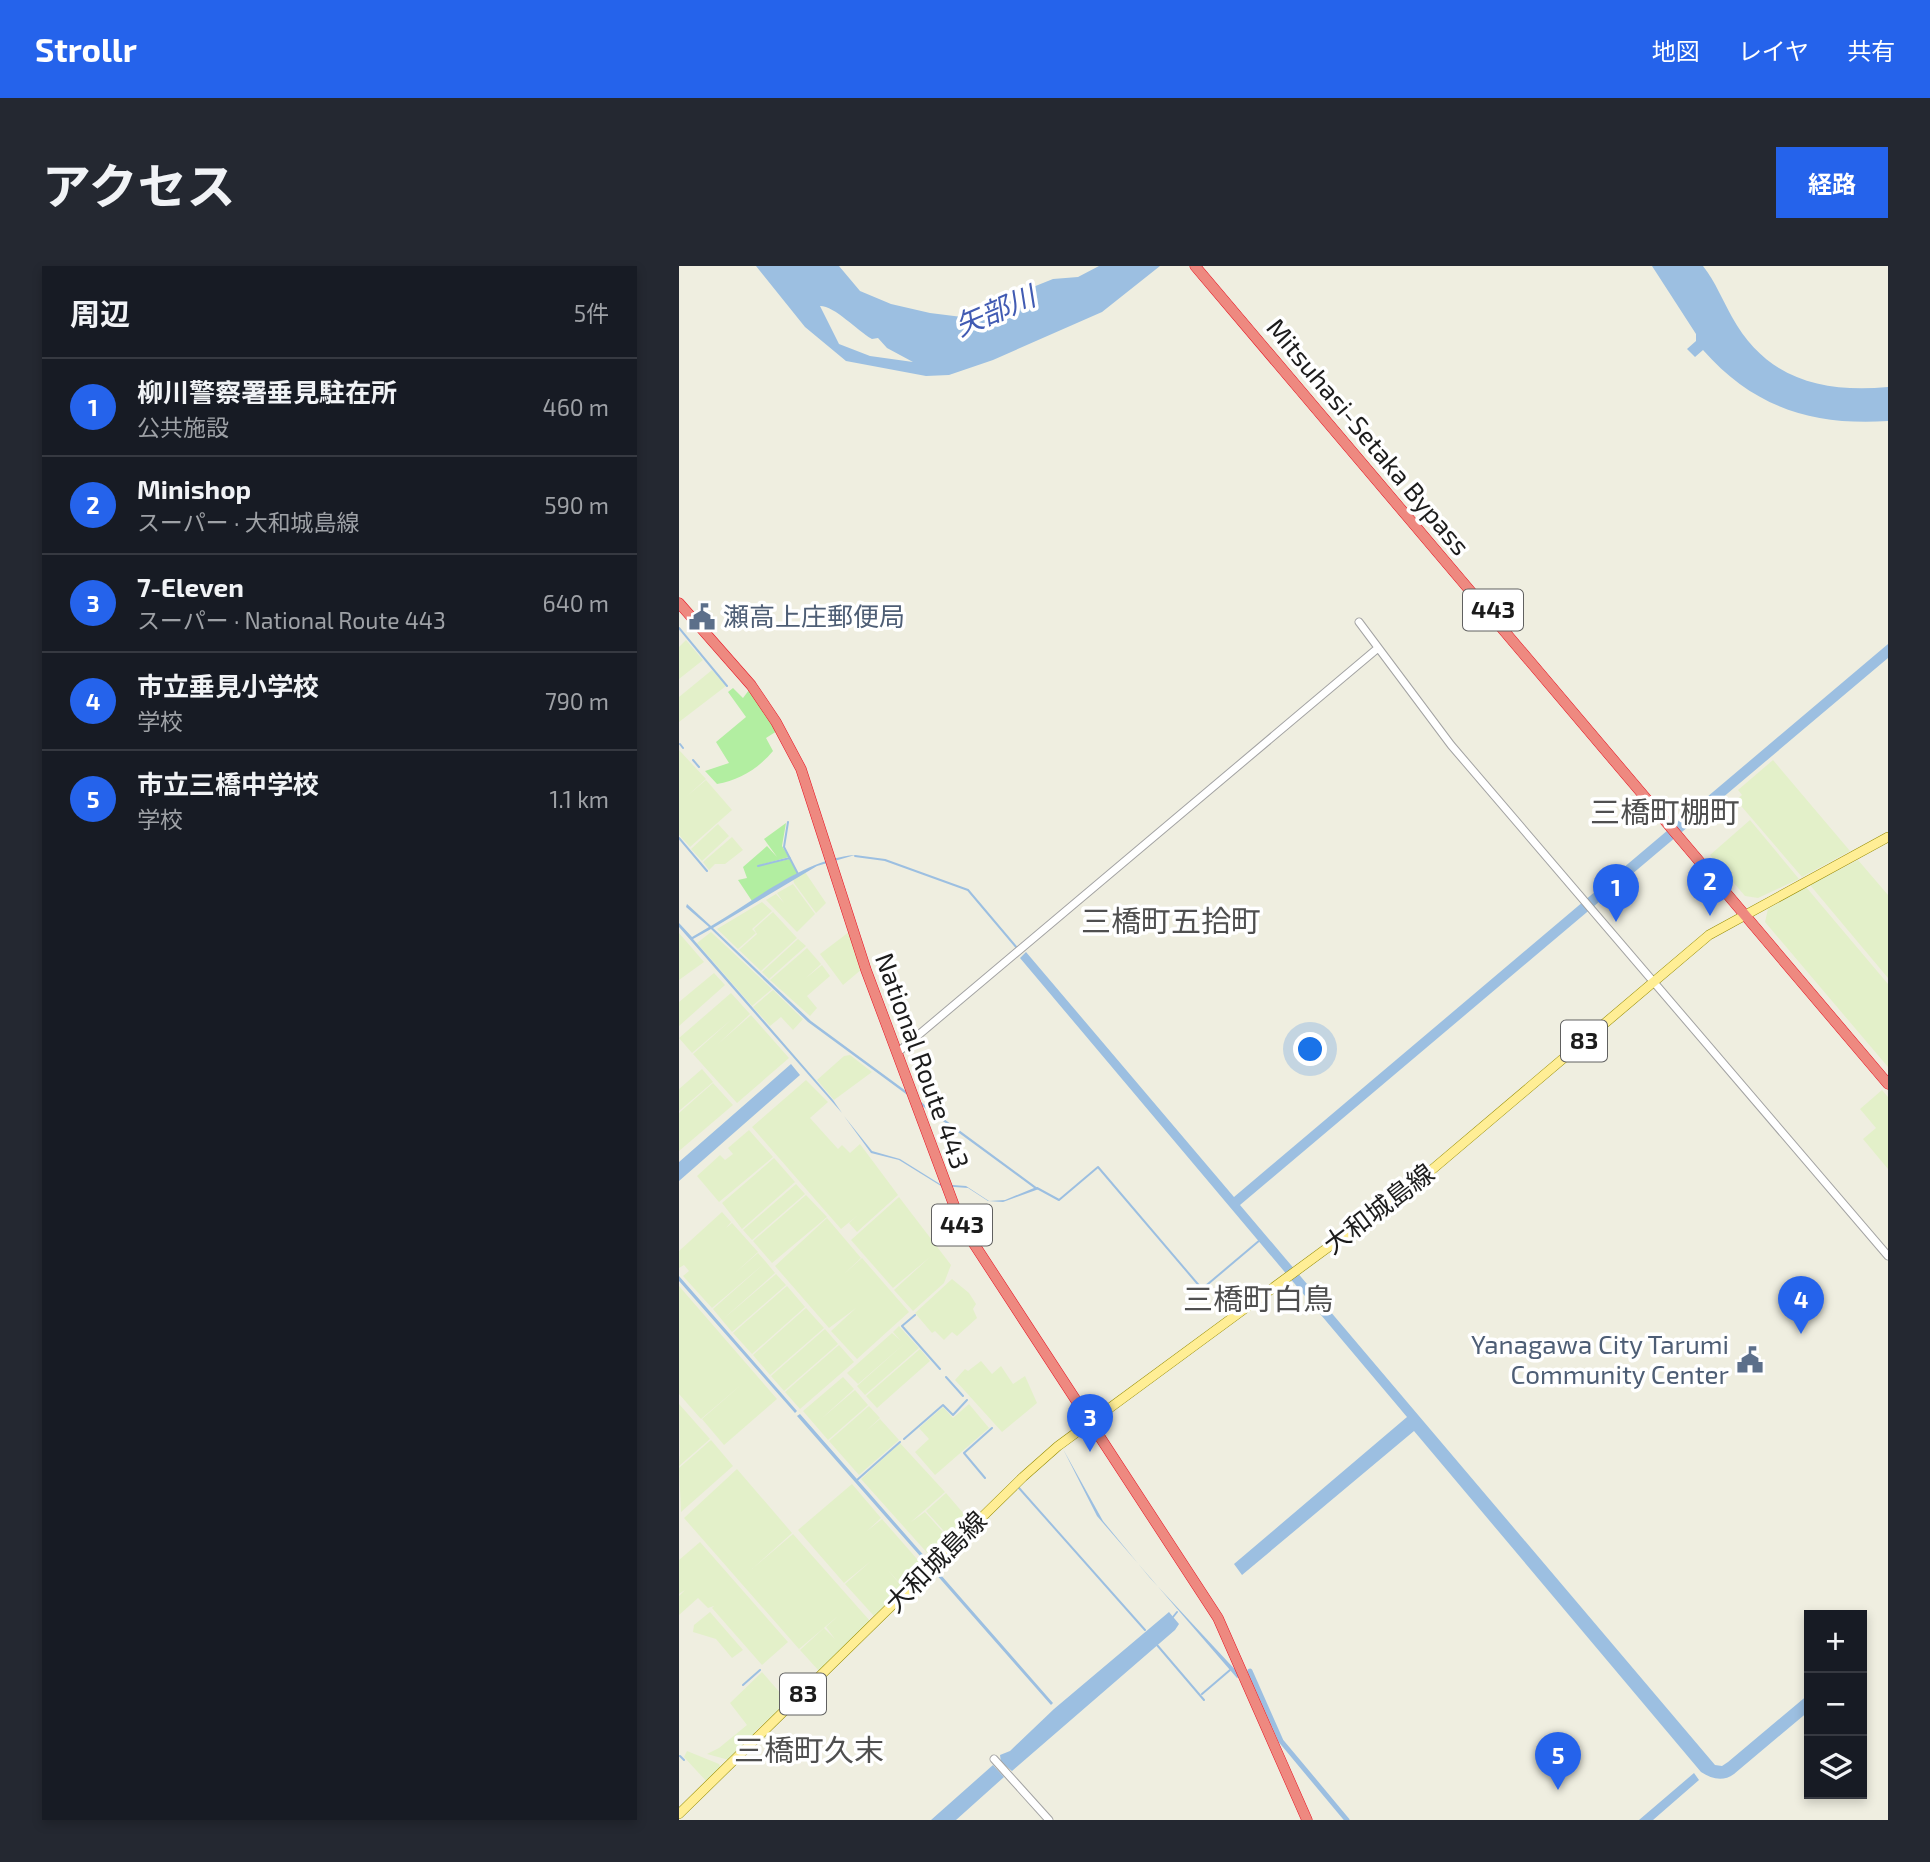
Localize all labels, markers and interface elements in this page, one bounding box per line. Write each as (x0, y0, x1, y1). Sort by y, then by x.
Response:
text: Strollr (35, 29, 137, 69)
text: 地図 (1652, 36, 1700, 65)
text: レイヤ (1738, 36, 1809, 65)
text: 共有 (1847, 36, 1895, 65)
button: 経路 (1776, 147, 1888, 218)
text: アクセス (42, 155, 236, 214)
water label: 矢部川 (949, 277, 1043, 342)
text: 周辺 (70, 295, 130, 331)
text: 5件 (574, 299, 609, 327)
street label: Mitsuhasi-Setaka Bypass (1261, 311, 1477, 561)
text: 柳川警察署垂見駐在所 (137, 376, 397, 407)
text: 1 (88, 393, 98, 421)
text: 460 m (543, 393, 609, 421)
text: 公共施設 (137, 413, 229, 441)
text: Minishop (137, 473, 251, 504)
text: 2 (86, 491, 100, 519)
text: 590 m (544, 491, 609, 519)
text: スーパー · 大和城島線 (137, 508, 359, 536)
text: 7-Eleven (137, 571, 244, 602)
text: 3 (86, 589, 100, 617)
text: 640 m (543, 589, 609, 617)
road number: 443 (1463, 590, 1523, 631)
place label: 瀬高上庄郵便局 (723, 600, 905, 631)
public building icon: 瀬高上庄郵便局 (687, 602, 717, 632)
text: スーパー · National Route 443 (137, 606, 446, 634)
text: 市立垂見小学校 (137, 670, 319, 701)
text: 4 (86, 687, 100, 715)
text: 790 m (545, 687, 609, 715)
text: 学校 (137, 707, 183, 735)
text: 市立三橋中学校 (137, 768, 319, 799)
text: 5 (87, 785, 99, 813)
text: 1.1 km (549, 785, 609, 813)
district label: 三橋町棚町 (1590, 793, 1740, 829)
text: 学校 (137, 805, 183, 833)
pin: 2 (1687, 858, 1733, 916)
pin: 1 (1593, 864, 1639, 922)
district label: 三橋町五拾町 (1081, 902, 1261, 938)
street label: National Route 443 (870, 948, 977, 1173)
road number: 83 (1561, 1020, 1607, 1062)
your location (1293, 1032, 1327, 1066)
street label: 大和城島線 (1317, 1156, 1439, 1259)
road number: 443 (932, 1205, 992, 1245)
pin: 4 (1778, 1276, 1824, 1334)
district label: 三橋町白鳥 (1183, 1280, 1333, 1316)
place label: Yanagawa City Tarumi Community Center (1471, 1328, 1729, 1389)
public building icon: Yanagawa City Tarumi Community Center (1735, 1345, 1765, 1375)
pin: 3 (1067, 1394, 1113, 1452)
street label: 大和城島線 (878, 1504, 992, 1618)
map controls (1804, 1610, 1867, 1799)
button: + (1804, 1610, 1867, 1673)
button: − (1804, 1673, 1867, 1736)
road number: 83 (780, 1674, 826, 1714)
district label: 三橋町久末 (734, 1731, 884, 1767)
pin: 5 (1535, 1732, 1581, 1790)
button: layers (1804, 1736, 1867, 1799)

